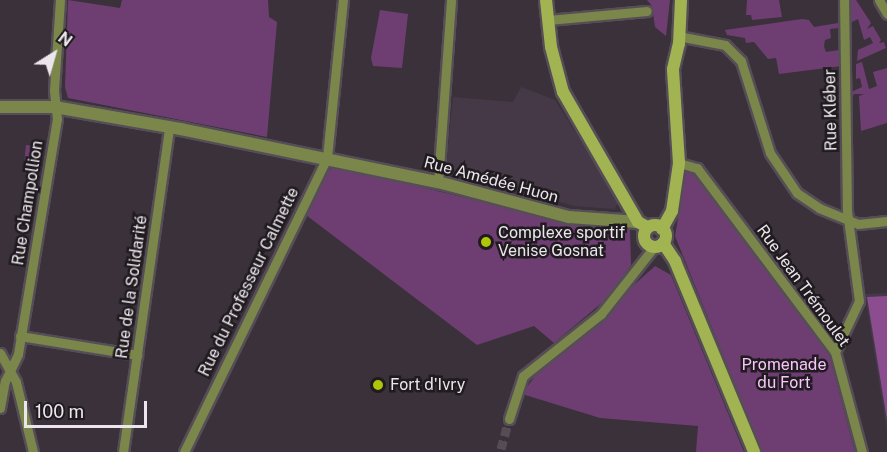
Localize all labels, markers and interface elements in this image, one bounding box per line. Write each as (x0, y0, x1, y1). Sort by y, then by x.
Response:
north arrow (24, 24, 84, 84)
text: N (54, 28, 76, 51)
street label: Rue Kléber (821, 69, 841, 151)
street label: Rue Champollion (9, 139, 47, 267)
street label: Rue Amédée Huon (422, 153, 560, 207)
street label: Rue du Professeur Calmette (195, 184, 303, 380)
street label: Rue de la Solidarité (112, 214, 152, 360)
street label: Rue Jean Trémoulet (752, 221, 854, 351)
place label: Complexe sportif Venise Gosnat (498, 223, 625, 261)
marker: Complexe sportif Venise Gosnat (479, 235, 493, 249)
park label: Promenade du Fort (742, 355, 826, 393)
place label: Fort d'Ivry (390, 375, 465, 395)
marker: Fort d'Ivry (371, 378, 385, 392)
scale bar (27, 389, 150, 427)
text: 100 m (35, 401, 84, 422)

